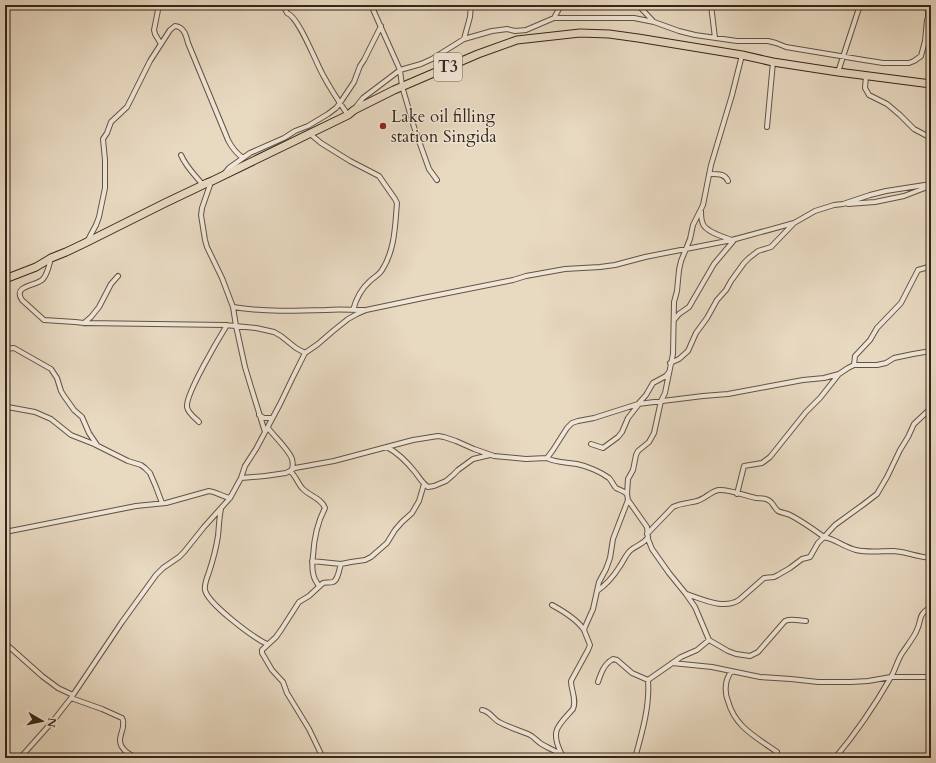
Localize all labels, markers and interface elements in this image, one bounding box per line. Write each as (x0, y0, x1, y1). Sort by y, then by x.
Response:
road number: T3 (434, 53, 462, 81)
place label: Lake oil filling station Singida (391, 105, 497, 148)
marker: Lake oil filling station Singida (378, 121, 388, 131)
north arrow (22, 701, 62, 741)
text: N (43, 717, 60, 729)

